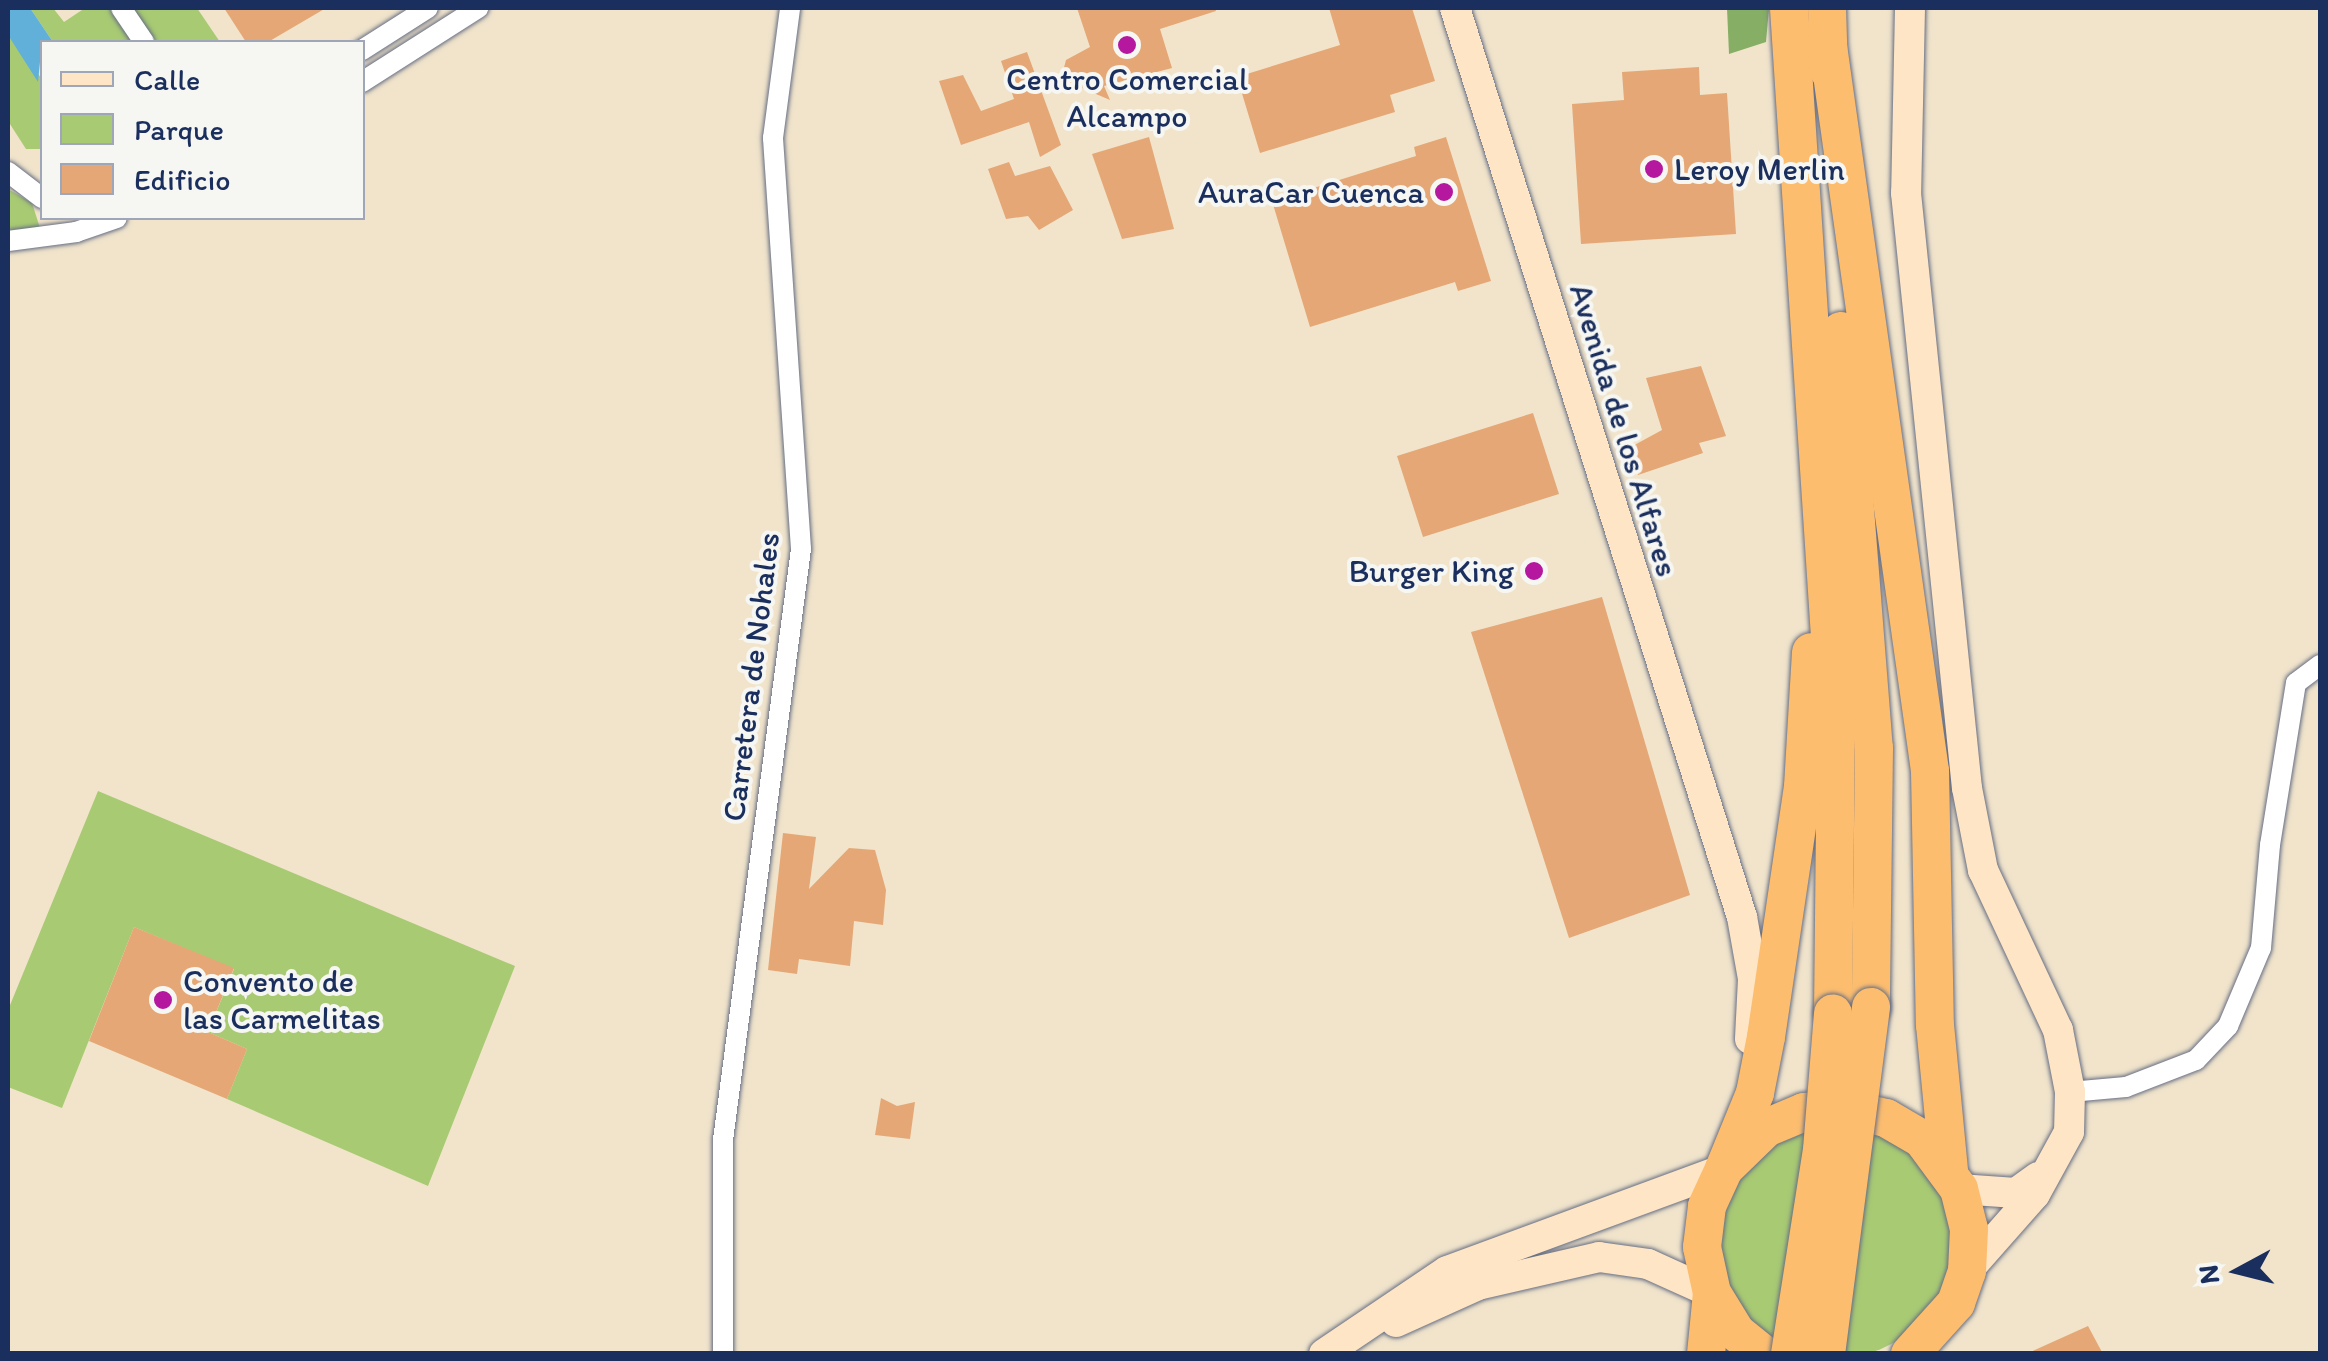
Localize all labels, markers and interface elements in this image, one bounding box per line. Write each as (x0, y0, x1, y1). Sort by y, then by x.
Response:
marker: Centro Comercial Alcampo (1116, 34, 1138, 56)
legend (40, 40, 365, 220)
text: Calle (134, 61, 200, 98)
place label: Centro Comercial Alcampo (1006, 61, 1248, 136)
text: Parque (134, 111, 224, 148)
place label: Leroy Merlin (1674, 150, 1845, 188)
marker: Leroy Merlin (1643, 158, 1665, 180)
text: Edificio (134, 161, 230, 198)
place label: AuraCar Cuenca (1199, 173, 1424, 211)
marker: AuraCar Cuenca (1433, 181, 1455, 203)
street label: Avenida de los Alfares (1561, 279, 1687, 581)
street label: Carretera de Nohales (714, 530, 788, 824)
place label: Burger King (1349, 552, 1514, 590)
marker: Burger King (1523, 560, 1545, 582)
place label: Convento de las Carmelitas (183, 963, 381, 1038)
marker: Convento de las Carmelitas (152, 989, 174, 1011)
north arrow (2188, 1221, 2288, 1321)
text: N (2190, 1263, 2226, 1286)

